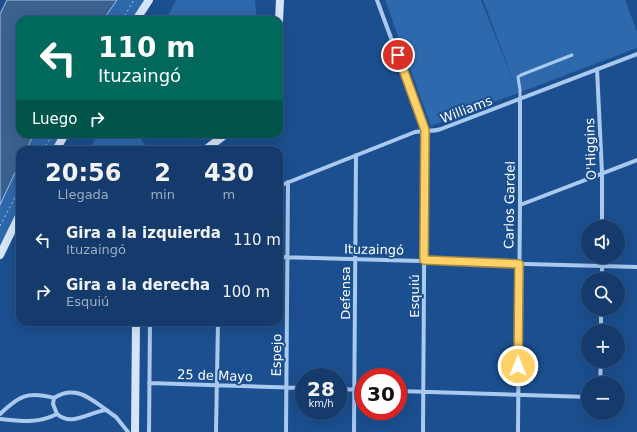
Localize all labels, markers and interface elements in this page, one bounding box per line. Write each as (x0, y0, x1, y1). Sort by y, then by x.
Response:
text: 110 m (98, 31, 195, 64)
icon: left (32, 32, 84, 84)
pin (381, 38, 415, 72)
icon: arrive (387, 44, 409, 66)
text: Ituzaingó (98, 65, 181, 86)
street label: Williams (438, 93, 494, 126)
icon: right (86, 108, 108, 130)
text: Luego (32, 110, 78, 128)
street label: O'Higgins (582, 117, 599, 180)
text: 20:56 (45, 159, 121, 187)
text: 2 (154, 159, 171, 187)
text: 430 (204, 159, 254, 187)
street label: Carlos Gardel (501, 161, 518, 249)
text: Llegada (58, 187, 109, 202)
text: min (150, 187, 175, 202)
text: m (223, 187, 235, 202)
map controls (581, 220, 625, 420)
button: sound (581, 220, 625, 264)
text: Gira a la izquierda (66, 224, 221, 242)
icon: left (32, 229, 54, 251)
text: 110 m (233, 231, 281, 249)
street label: Ituzaingó (344, 241, 404, 258)
text: Ituzaingó (66, 242, 126, 257)
street label: Defensa (338, 266, 353, 320)
button: search (581, 272, 625, 316)
street label: Esquiú (407, 274, 422, 318)
text: Gira a la derecha (66, 276, 210, 294)
icon: right (32, 281, 54, 303)
text: 100 m (222, 283, 270, 301)
text: Esquiú (66, 294, 109, 309)
button: + (581, 324, 625, 368)
street label: Espejo (269, 333, 284, 377)
position arrow (497, 345, 539, 387)
street label: 25 de Mayo (177, 367, 253, 384)
speed limit sign: 30 (355, 368, 407, 420)
button: − (581, 376, 625, 420)
text: 28 (307, 377, 335, 401)
text: km/h (308, 398, 334, 409)

